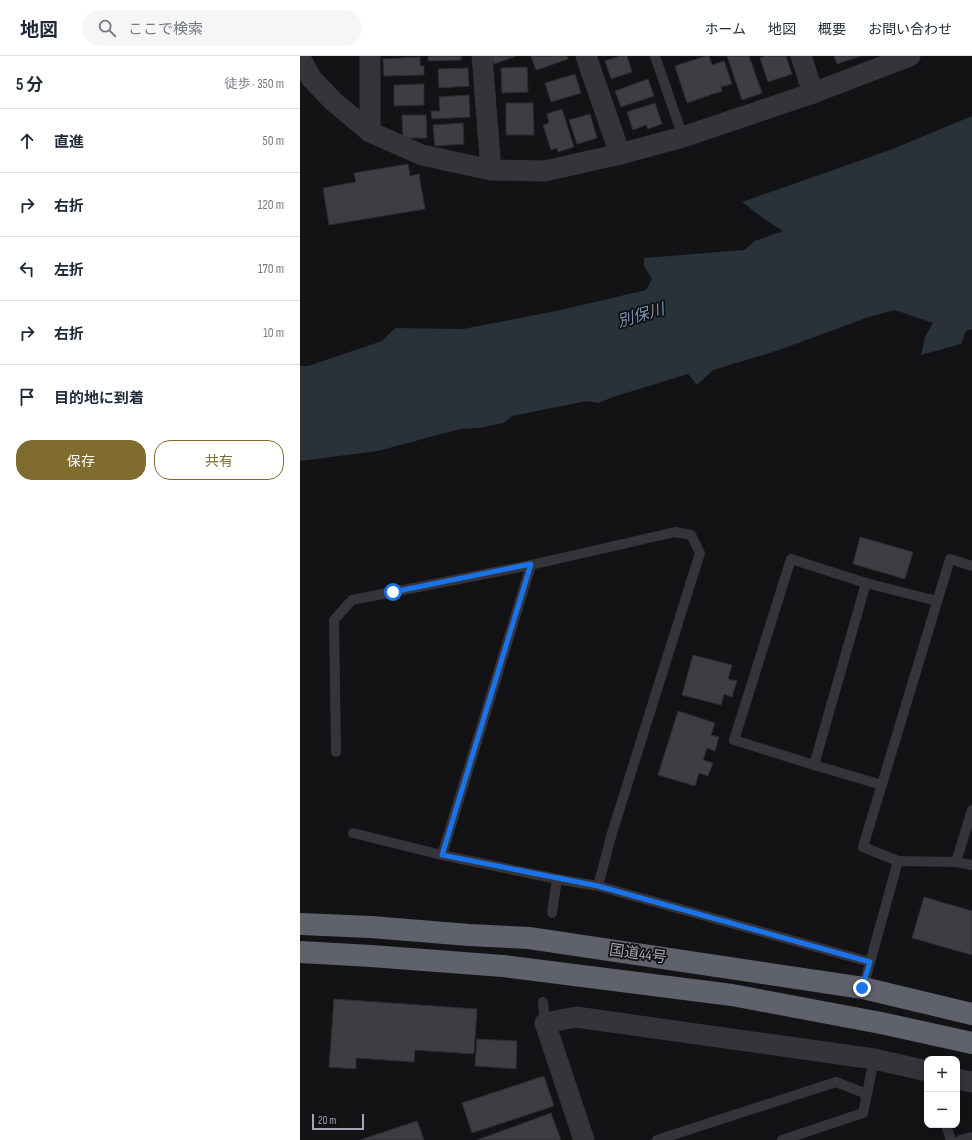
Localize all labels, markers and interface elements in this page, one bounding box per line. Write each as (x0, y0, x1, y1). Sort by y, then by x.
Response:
search box (82, 10, 362, 46)
icon: search (96, 17, 118, 39)
text: 地図 (20, 19, 58, 42)
text: ここで検索 (128, 20, 203, 39)
text: ホーム (704, 21, 746, 38)
text: 地図 (768, 21, 796, 38)
text: 概要 (818, 21, 846, 38)
text: お問い合わせ (868, 21, 952, 38)
text: 5 分 (16, 75, 43, 95)
text: 徒歩 · 350 m (224, 76, 284, 92)
icon: ahead (16, 130, 38, 152)
text: 直進 (54, 133, 84, 152)
text: 50 m (263, 133, 284, 149)
icon: right (16, 194, 38, 216)
text: 右折 (54, 197, 84, 216)
text: 120 m (258, 197, 284, 213)
icon: left (16, 258, 38, 280)
text: 左折 (54, 261, 84, 280)
text: 170 m (258, 261, 284, 277)
water label: 別保川 (615, 300, 669, 332)
icon: right (16, 322, 38, 344)
text: 右折 (54, 325, 84, 344)
text: 10 m (263, 325, 284, 341)
icon: arrive (16, 386, 38, 408)
text: 目的地に到着 (54, 389, 144, 408)
button: 保存 (16, 440, 146, 480)
button: 共有 (154, 440, 284, 480)
route start (384, 583, 402, 601)
street label: 国道44号 (608, 941, 668, 967)
route end (853, 979, 871, 997)
map controls (924, 1056, 960, 1128)
button: + (924, 1056, 960, 1092)
button: − (924, 1092, 960, 1128)
scale bar (312, 1112, 364, 1131)
text: 20 m (318, 1114, 336, 1127)

